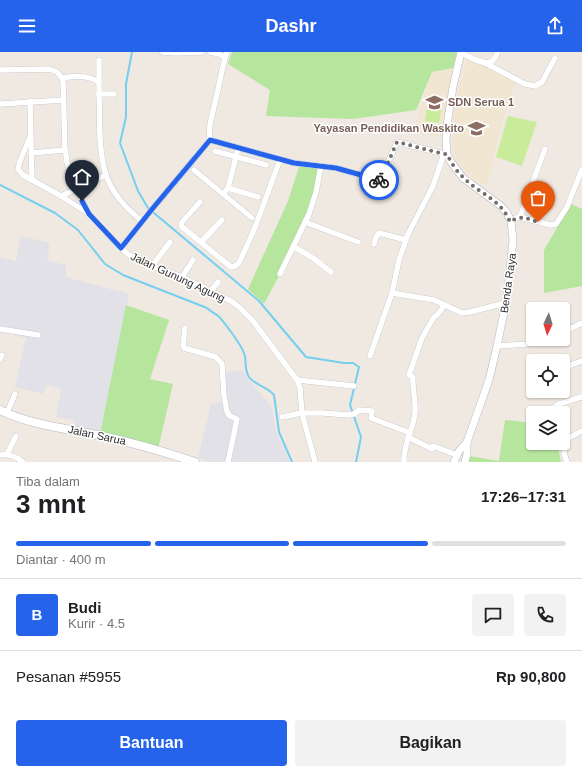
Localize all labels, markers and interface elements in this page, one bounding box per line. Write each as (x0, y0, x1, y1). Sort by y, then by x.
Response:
icon: menu (16, 15, 38, 37)
icon: share (544, 15, 566, 37)
text: Dashr (265, 16, 317, 36)
school or university icon: SDN Serua 1 (425, 92, 445, 112)
place label: SDN Serua 1 (448, 96, 514, 108)
school or university icon: Yayasan Pendidikan Waskito (467, 118, 487, 138)
place label: Yayasan Pendidikan Waskito (313, 122, 464, 134)
pin (65, 160, 99, 201)
courier (359, 160, 399, 200)
icon: home (71, 166, 93, 188)
icon: bike (368, 169, 390, 191)
pin (521, 181, 555, 222)
icon: bag (527, 187, 549, 209)
street label: Jalan Gunung Agung (129, 250, 227, 304)
street label: Benda Raya (498, 251, 518, 314)
north arrow (526, 302, 570, 346)
map controls (526, 302, 570, 450)
button: locate (526, 354, 570, 398)
button: layers (526, 406, 570, 450)
street label: Jalan Sarua (67, 423, 128, 447)
text: Tiba dalam (16, 474, 80, 489)
text: 17:26–17:31 (481, 488, 566, 505)
text: 3 mnt (16, 489, 85, 519)
text: Diantar · 400 m (16, 552, 106, 567)
button: chat (472, 594, 514, 636)
button: phone (524, 594, 566, 636)
text: Budi (68, 599, 101, 616)
text: B (32, 606, 42, 623)
text: Kurir · 4.5 (68, 616, 125, 631)
text: Pesanan #5955 (16, 668, 121, 685)
text: Rp 90,800 (496, 668, 566, 685)
button: Bantuan (16, 720, 287, 766)
button: Bagikan (295, 720, 566, 766)

